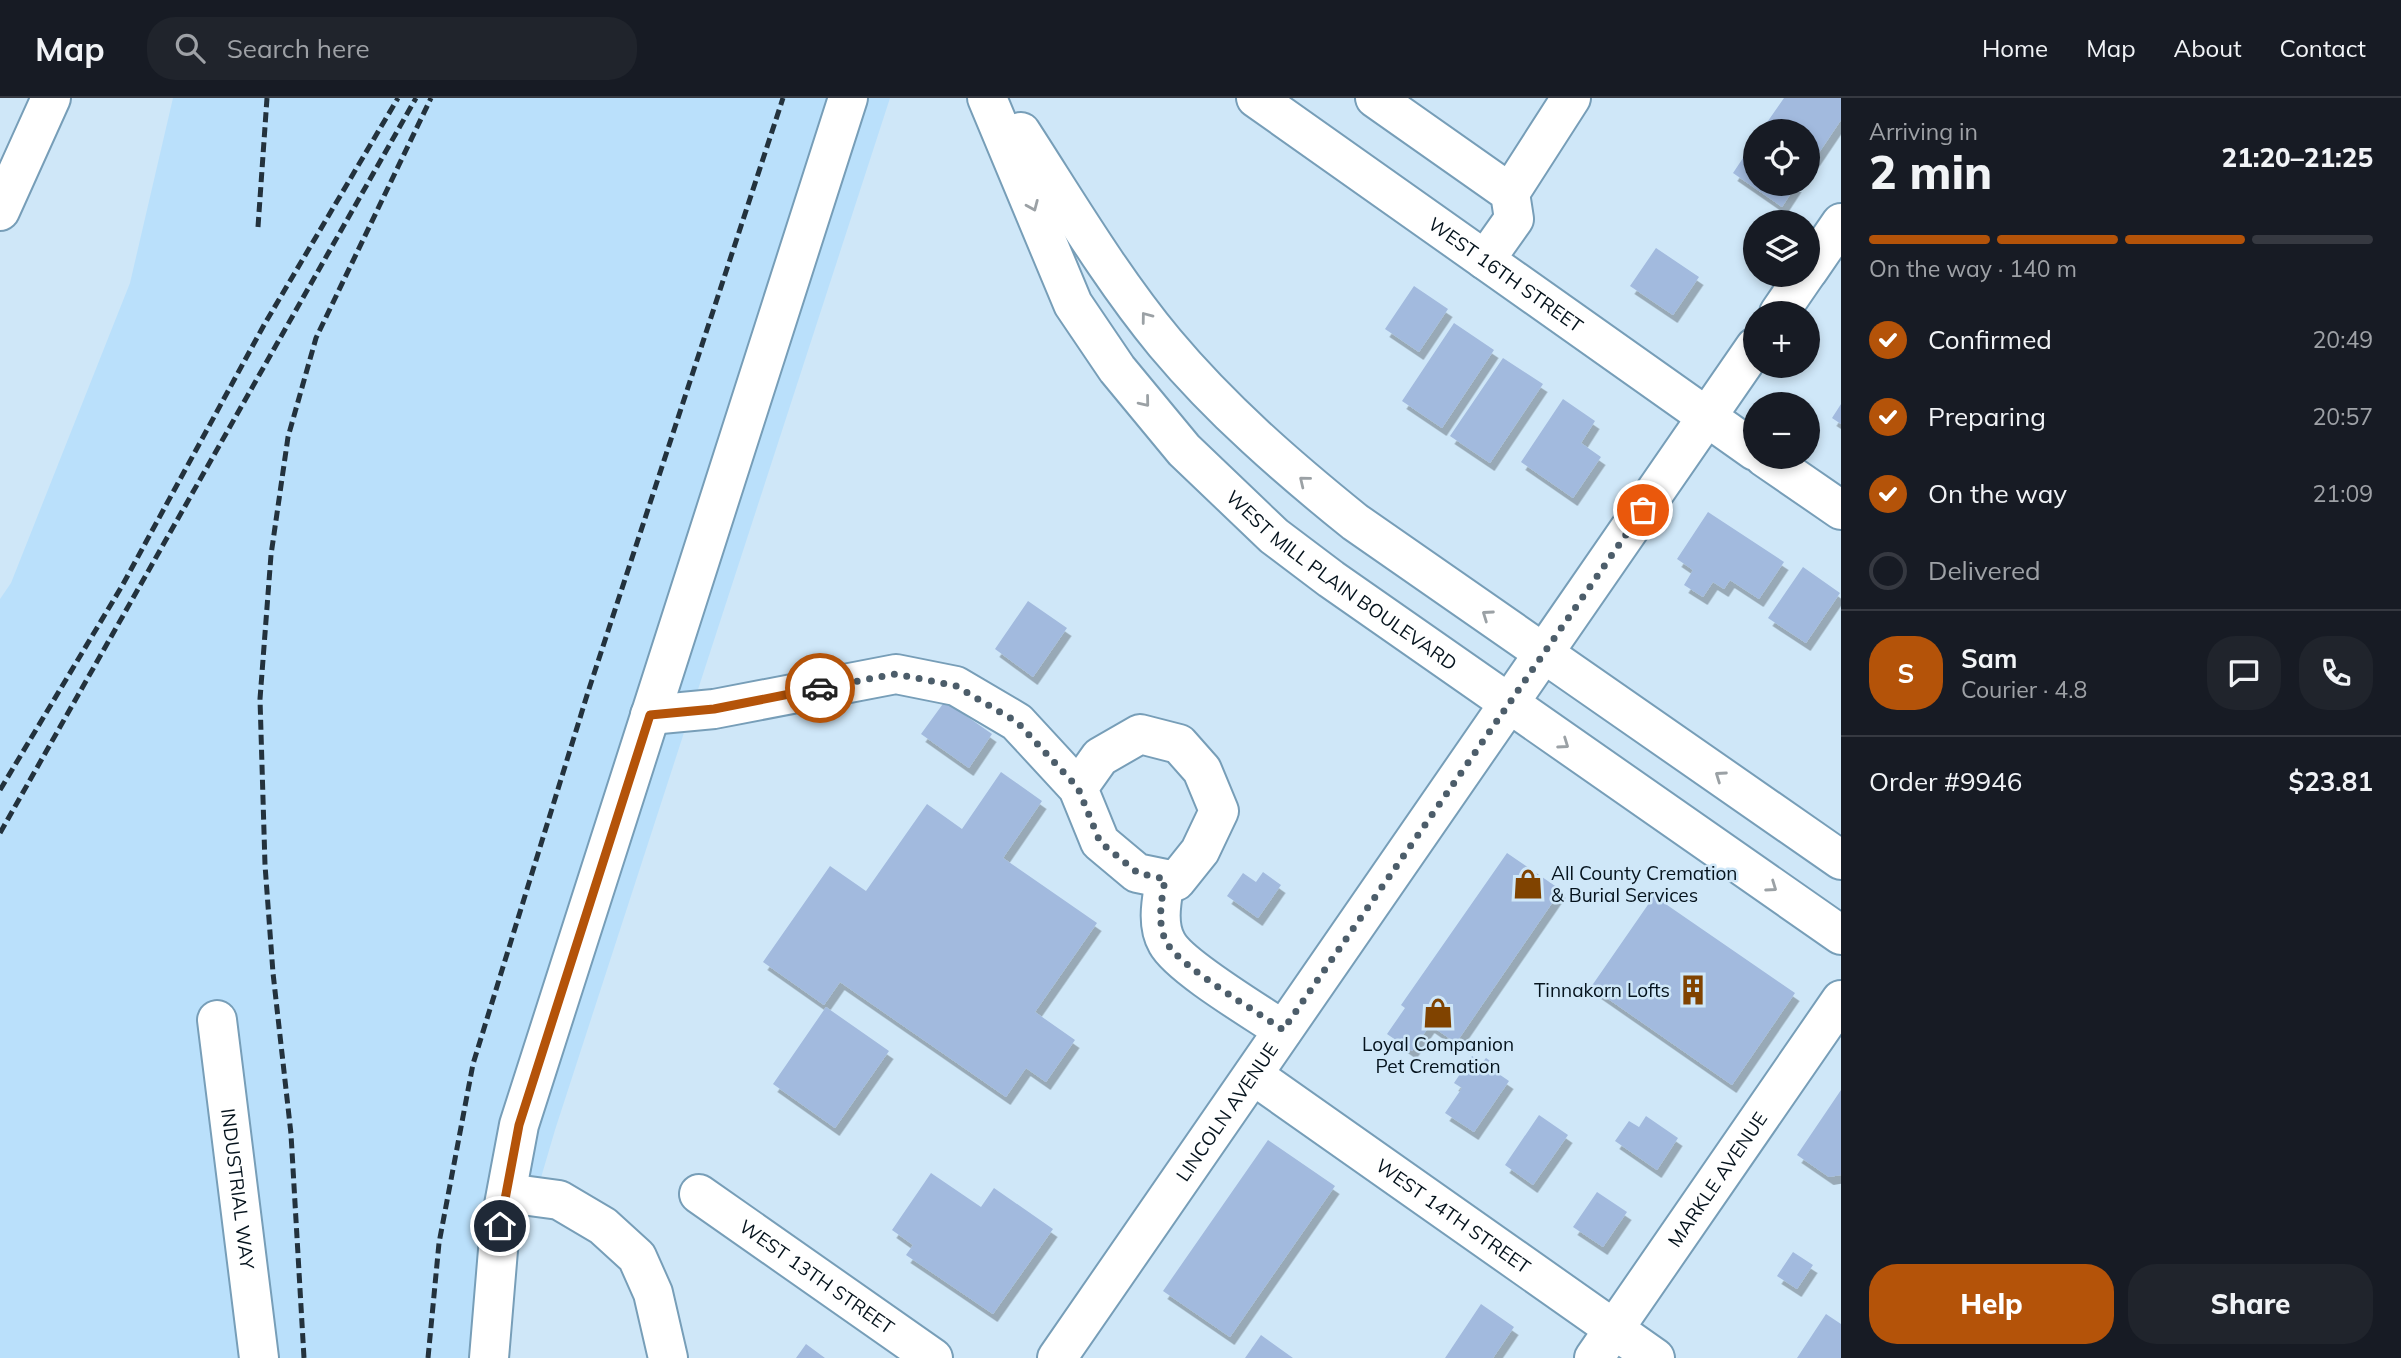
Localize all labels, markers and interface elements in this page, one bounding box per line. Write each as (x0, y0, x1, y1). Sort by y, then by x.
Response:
search box (147, 17, 637, 80)
text: Map (35, 28, 105, 69)
icon: search (171, 29, 209, 67)
text: Search here (227, 32, 370, 65)
text: Home (1982, 33, 2048, 63)
text: Map (2086, 33, 2136, 63)
text: About (2174, 33, 2242, 63)
text: Contact (2280, 33, 2366, 63)
text: Arriving in (1869, 117, 1978, 146)
map controls (1743, 119, 1820, 469)
button: locate (1743, 119, 1820, 196)
text: 21:20–21:25 (2222, 141, 2373, 174)
text: 2 min (1869, 143, 1992, 201)
one-way arrow (1024, 199, 1038, 211)
button: layers (1743, 210, 1820, 287)
street label: WEST 16TH STREET (1424, 212, 1588, 338)
text: On the way · 140 m (1869, 254, 2077, 283)
button: + (1743, 301, 1820, 378)
one-way arrow (1142, 313, 1154, 325)
icon: check (1869, 321, 1907, 359)
text: Confirmed (1928, 323, 2052, 356)
text: 20:49 (2313, 325, 2373, 354)
button: − (1743, 392, 1820, 469)
one-way arrow (1137, 394, 1149, 407)
icon: check (1869, 398, 1907, 436)
text: Preparing (1928, 400, 2046, 433)
text: 20:57 (2313, 402, 2373, 431)
icon: check (1869, 475, 1907, 513)
one-way arrow (1299, 476, 1311, 489)
text: On the way (1928, 477, 2067, 510)
text: 21:09 (2313, 479, 2373, 508)
pin (1613, 480, 1673, 540)
street label: WEST MILL PLAIN BOULEVARD (1221, 485, 1462, 675)
icon: bag (1624, 491, 1662, 529)
text: Delivered (1928, 554, 2041, 587)
one-way arrow (1482, 611, 1495, 623)
button: chat (2207, 636, 2281, 710)
button: phone (2299, 636, 2373, 710)
text: Sam (1961, 642, 2017, 675)
courier (785, 653, 855, 723)
text: S (1898, 657, 1914, 690)
icon: car (801, 669, 839, 707)
text: Courier · 4.8 (1961, 675, 2087, 704)
one-way arrow (1556, 736, 1569, 748)
text: Order #9946 (1869, 765, 2022, 798)
text: $23.81 (2289, 765, 2373, 798)
one-way arrow (1715, 772, 1728, 784)
place label: All County Cremation & Burial Services (1551, 861, 1737, 907)
shop icon: All County Cremation & Burial Services (1511, 867, 1545, 901)
one-way arrow (1764, 879, 1777, 891)
building icon: Tinnakorn Lofts (1676, 973, 1710, 1007)
place label: Tinnakorn Lofts (1534, 978, 1670, 1002)
shop icon: Loyal Companion Pet Cremation (1421, 996, 1455, 1030)
place label: Loyal Companion Pet Cremation (1362, 1032, 1514, 1078)
street label: LINCOLN AVENUE (1171, 1038, 1283, 1186)
street label: INDUSTRIAL WAY (216, 1107, 260, 1271)
street label: MARKLE AVENUE (1662, 1107, 1772, 1251)
street label: WEST 14TH STREET (1371, 1153, 1536, 1279)
pin (470, 1196, 530, 1256)
icon: home (481, 1207, 519, 1245)
street label: WEST 13TH STREET (735, 1214, 899, 1340)
button: Help (1869, 1264, 2114, 1344)
button: Share (2128, 1264, 2373, 1344)

